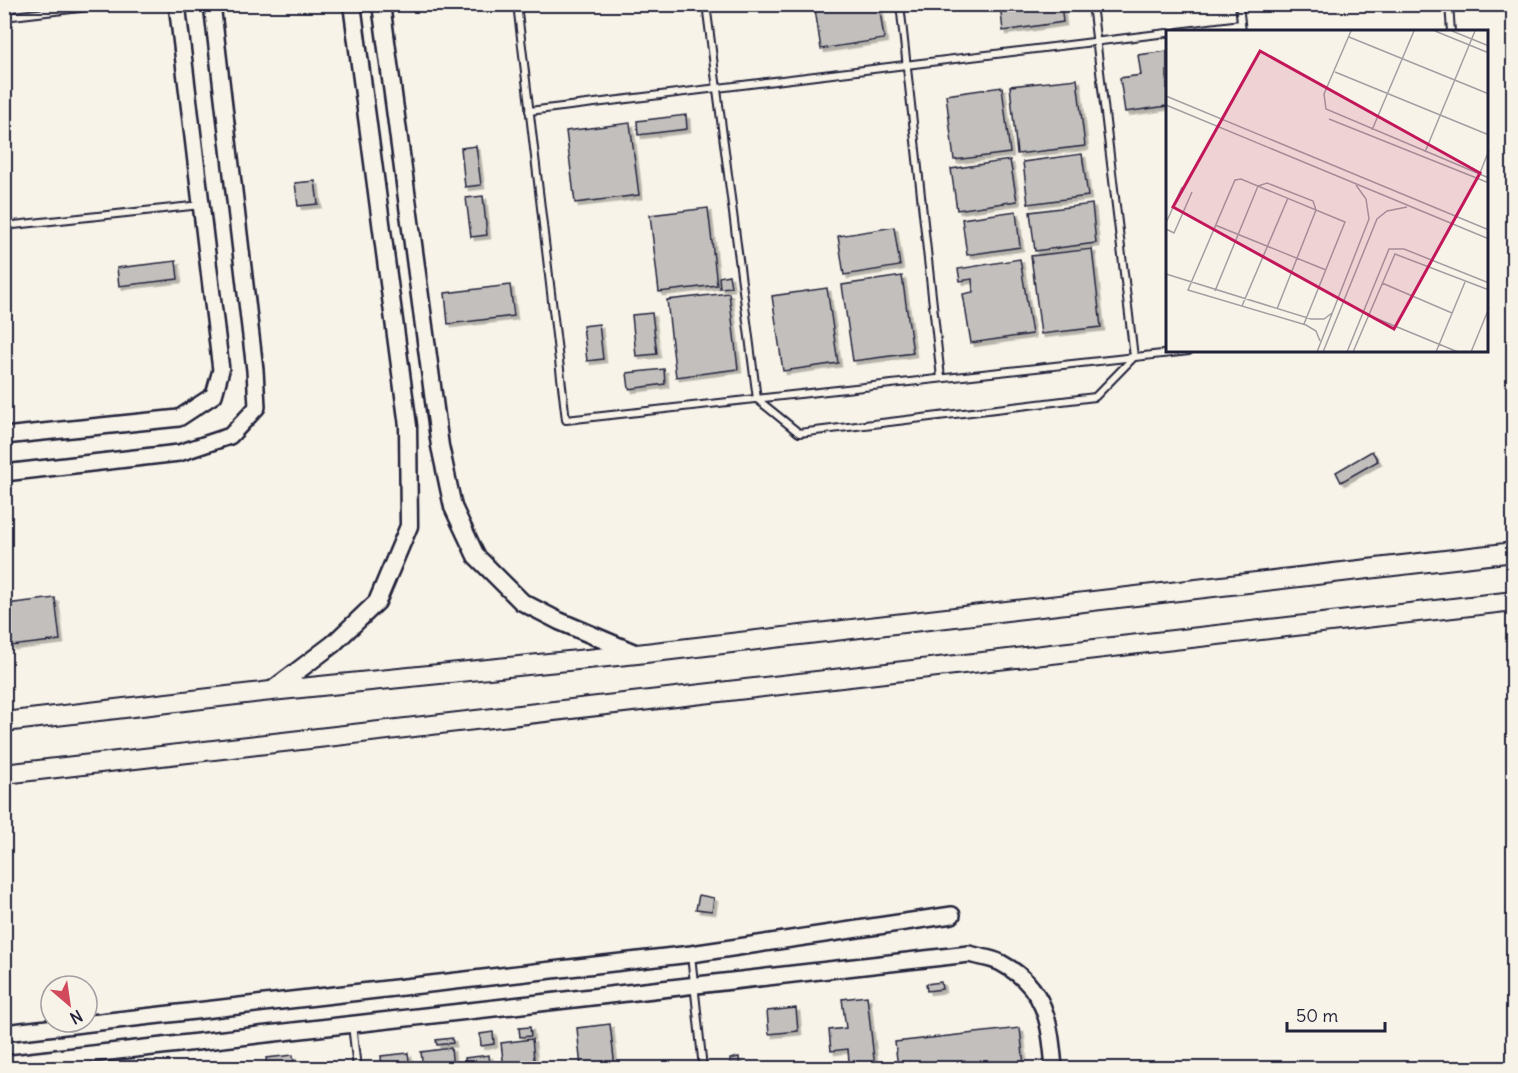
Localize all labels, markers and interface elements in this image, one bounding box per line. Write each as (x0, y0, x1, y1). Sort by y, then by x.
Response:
inset map (1166, 30, 1488, 352)
north arrow (39, 974, 99, 1034)
scale bar (1287, 995, 1384, 1033)
text: 50 m (1296, 1004, 1338, 1027)
text: N (67, 1006, 86, 1029)

